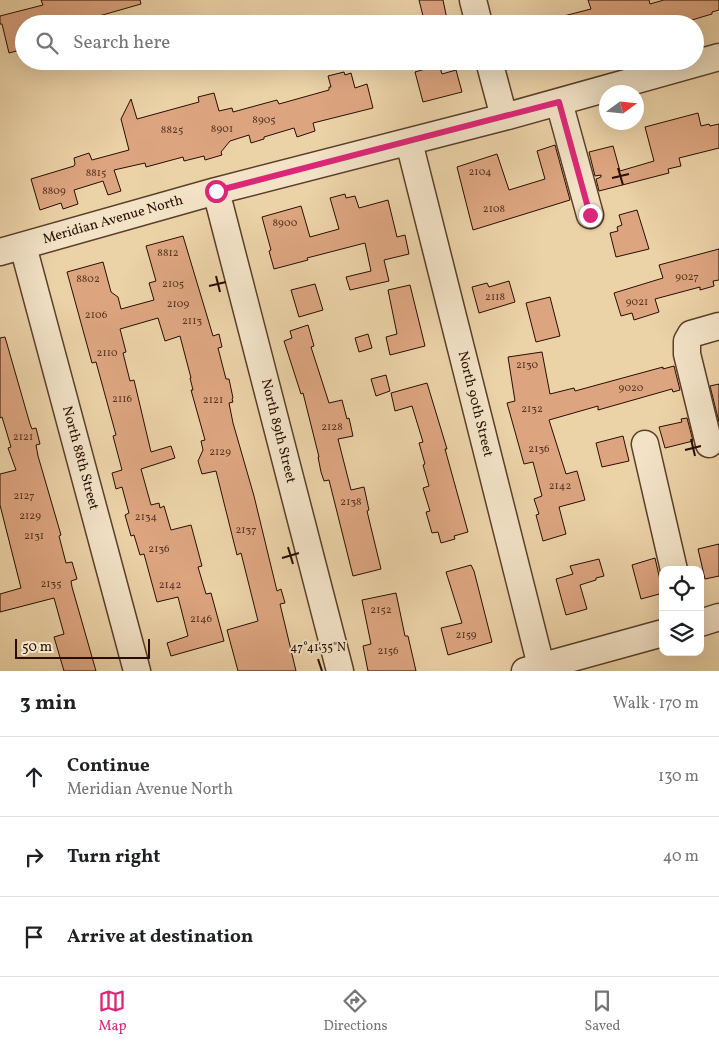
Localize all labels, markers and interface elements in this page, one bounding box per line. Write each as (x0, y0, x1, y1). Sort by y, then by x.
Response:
search box (15, 15, 704, 70)
icon: search (33, 29, 61, 57)
text: Search here (73, 30, 170, 56)
north arrow (599, 85, 644, 130)
house number: 8905 (252, 113, 276, 128)
house number: 8901 (211, 122, 233, 137)
house number: 8825 (161, 123, 183, 138)
house number: 2104 (468, 165, 492, 180)
house number: 8815 (86, 166, 106, 181)
route start (205, 180, 228, 203)
house number: 8809 (42, 184, 66, 199)
street label: Meridian Avenue North (41, 191, 185, 249)
house number: 2108 (483, 202, 506, 217)
route end (579, 204, 602, 227)
house number: 8900 (273, 216, 298, 231)
house number: 8812 (157, 246, 179, 261)
house number: 9027 (675, 270, 699, 285)
house number: 8802 (76, 272, 100, 287)
house number: 2105 (162, 277, 184, 292)
house number: 2118 (485, 290, 505, 305)
house number: 9021 (626, 295, 648, 310)
house number: 2109 (167, 297, 190, 312)
house number: 2106 (85, 308, 108, 323)
house number: 2113 (182, 314, 202, 329)
house number: 2110 (96, 346, 118, 361)
street label: North 90th Street (453, 349, 497, 459)
house number: 2130 (516, 358, 538, 373)
street label: North 89th Street (256, 377, 300, 485)
house number: 9020 (619, 381, 644, 396)
house number: 2116 (112, 392, 132, 407)
house number: 2121 (203, 393, 223, 408)
house number: 2132 (521, 402, 543, 417)
street label: North 88th Street (57, 404, 103, 512)
house number: 2128 (321, 420, 343, 435)
house number: 2121 (13, 430, 33, 445)
house number: 2136 (528, 442, 550, 457)
house number: 2129 (209, 445, 231, 460)
house number: 2142 (549, 479, 571, 494)
house number: 2127 (13, 489, 35, 504)
house number: 2138 (340, 495, 362, 510)
house number: 2129 (19, 509, 41, 524)
house number: 2134 (135, 510, 158, 525)
house number: 2137 (235, 523, 257, 538)
house number: 2131 (24, 529, 44, 544)
house number: 2136 (148, 542, 170, 557)
map controls (659, 566, 704, 656)
button: locate (659, 566, 704, 611)
house number: 2135 (40, 577, 62, 592)
house number: 2142 (159, 578, 181, 593)
house number: 2152 (370, 603, 392, 618)
button: layers (659, 611, 704, 656)
house number: 2146 (190, 612, 213, 627)
house number: 2159 (456, 628, 477, 643)
scale bar (15, 636, 150, 659)
text: 50 m (22, 638, 52, 657)
text: 47°41'35"N (290, 640, 346, 656)
house number: 2156 (377, 644, 399, 659)
text: 3 min (20, 689, 76, 718)
text: Walk · 170 m (613, 693, 699, 715)
text: Continue (67, 753, 150, 779)
icon: ahead (20, 763, 48, 791)
text: 130 m (658, 766, 699, 788)
text: Meridian Avenue North (67, 779, 233, 801)
icon: right (20, 843, 48, 871)
text: Turn right (67, 844, 160, 870)
text: 40 m (663, 846, 699, 868)
icon: arrive (20, 923, 48, 951)
text: Arrive at destination (67, 924, 253, 950)
tab: Map (98, 987, 126, 1036)
tab: Directions (323, 987, 388, 1036)
tab: Saved (584, 987, 621, 1036)

